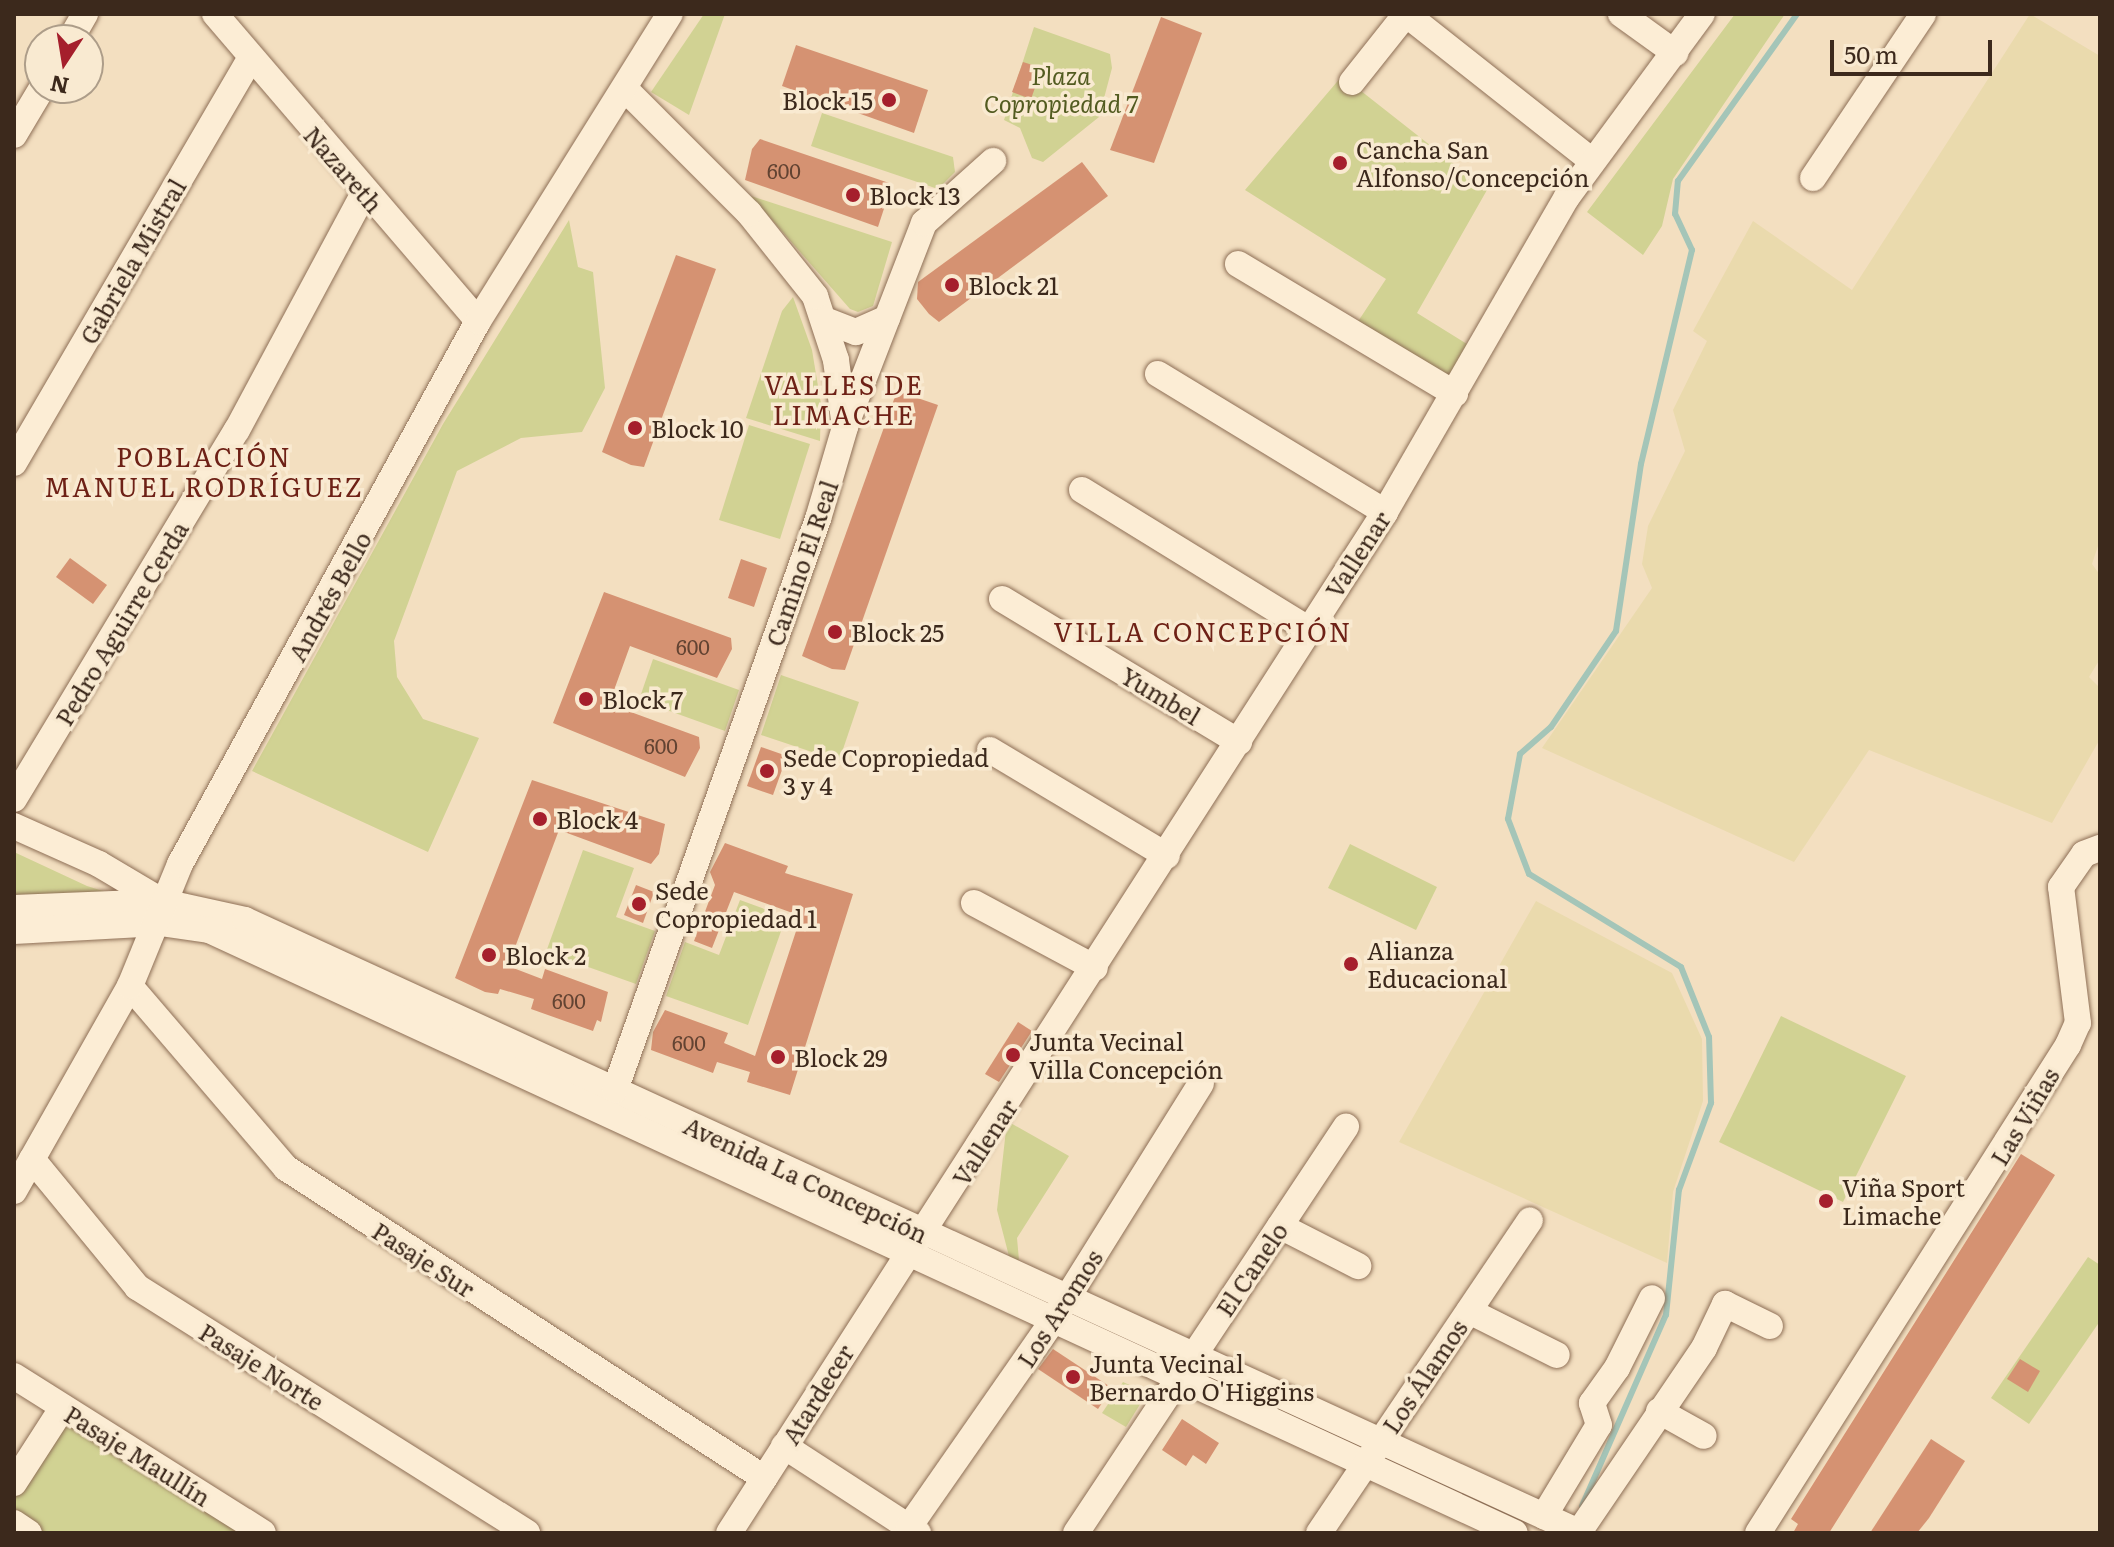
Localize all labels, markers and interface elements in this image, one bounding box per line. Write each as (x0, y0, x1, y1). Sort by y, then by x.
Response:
north arrow (24, 24, 104, 104)
scale bar (1834, 24, 1996, 74)
text: 50 m (1844, 36, 1898, 71)
park label: Plaza Copropiedad 7 (984, 61, 1138, 117)
text: N (47, 68, 72, 104)
place label: Block 15 (782, 86, 873, 114)
marker: Block 15 (880, 91, 898, 109)
street label: Nazareth (299, 120, 389, 218)
place label: Cancha San Alfonso/Concepción (1356, 135, 1589, 191)
marker: Cancha San Alfonso/Concepción (1331, 154, 1349, 172)
house number: 600 (767, 158, 801, 182)
street label: Gabriela Mistral (73, 173, 191, 349)
place label: Block 13 (869, 181, 961, 209)
marker: Block 13 (844, 186, 862, 204)
place label: Block 21 (968, 271, 1059, 299)
marker: Block 21 (943, 276, 961, 294)
district label: VALLES DE LIMACHE (764, 368, 924, 430)
place label: Block 10 (651, 414, 744, 442)
marker: Block 10 (626, 419, 644, 437)
district label: POBLACIÓN MANUEL RODRÍGUEZ (44, 440, 364, 502)
street label: Camino El Real (759, 476, 843, 650)
street label: Vallenar (1319, 505, 1395, 603)
street label: Pedro Aguirre Cerda (49, 516, 193, 730)
street label: Andrés Bello (281, 526, 377, 666)
district label: VILLA CONCEPCIÓN (1053, 615, 1353, 647)
place label: Block 25 (851, 618, 944, 646)
marker: Block 25 (826, 623, 844, 641)
house number: 600 (676, 634, 710, 658)
street label: Yumbel (1116, 660, 1206, 730)
place label: Block 7 (602, 685, 683, 713)
marker: Block 7 (577, 690, 595, 708)
house number: 600 (644, 733, 678, 757)
place label: Sede Copropiedad 3 y 4 (783, 743, 989, 799)
marker: Sede Copropiedad 3 y 4 (758, 762, 776, 780)
place label: Block 4 (556, 805, 638, 833)
marker: Block 4 (531, 810, 549, 828)
place label: Sede Copropiedad 1 (655, 876, 817, 932)
marker: Sede Copropiedad 1 (630, 895, 648, 913)
place label: Alianza Educacional (1367, 936, 1507, 992)
place label: Block 2 (505, 941, 586, 969)
marker: Block 2 (480, 946, 498, 964)
marker: Alianza Educacional (1342, 955, 1360, 973)
house number: 600 (552, 988, 586, 1012)
place label: Junta Vecinal Villa Concepción (1029, 1027, 1223, 1083)
house number: 600 (672, 1030, 706, 1054)
place label: Block 29 (794, 1043, 888, 1071)
marker: Junta Vecinal Villa Concepción (1004, 1046, 1022, 1064)
marker: Block 29 (769, 1048, 787, 1066)
street label: Las Viñas (1984, 1062, 2064, 1170)
street label: Vallenar (946, 1093, 1022, 1191)
street label: Avenida La Concepción (680, 1110, 932, 1248)
place label: Viña Sport Limache (1842, 1173, 1965, 1229)
marker: Viña Sport Limache (1817, 1192, 1835, 1210)
street label: Pasaje Sur (368, 1215, 480, 1303)
street label: El Canelo (1209, 1217, 1293, 1321)
street label: Los Aromos (1010, 1244, 1108, 1372)
street label: Los Álamos (1376, 1314, 1472, 1438)
street label: Pasaje Norte (194, 1316, 330, 1416)
street label: Atardecer (775, 1339, 859, 1449)
place label: Junta Vecinal Bernardo O'Higgins (1089, 1349, 1314, 1405)
marker: Junta Vecinal Bernardo O'Higgins (1064, 1368, 1082, 1386)
street label: Pasaje Maullín (60, 1399, 216, 1511)

